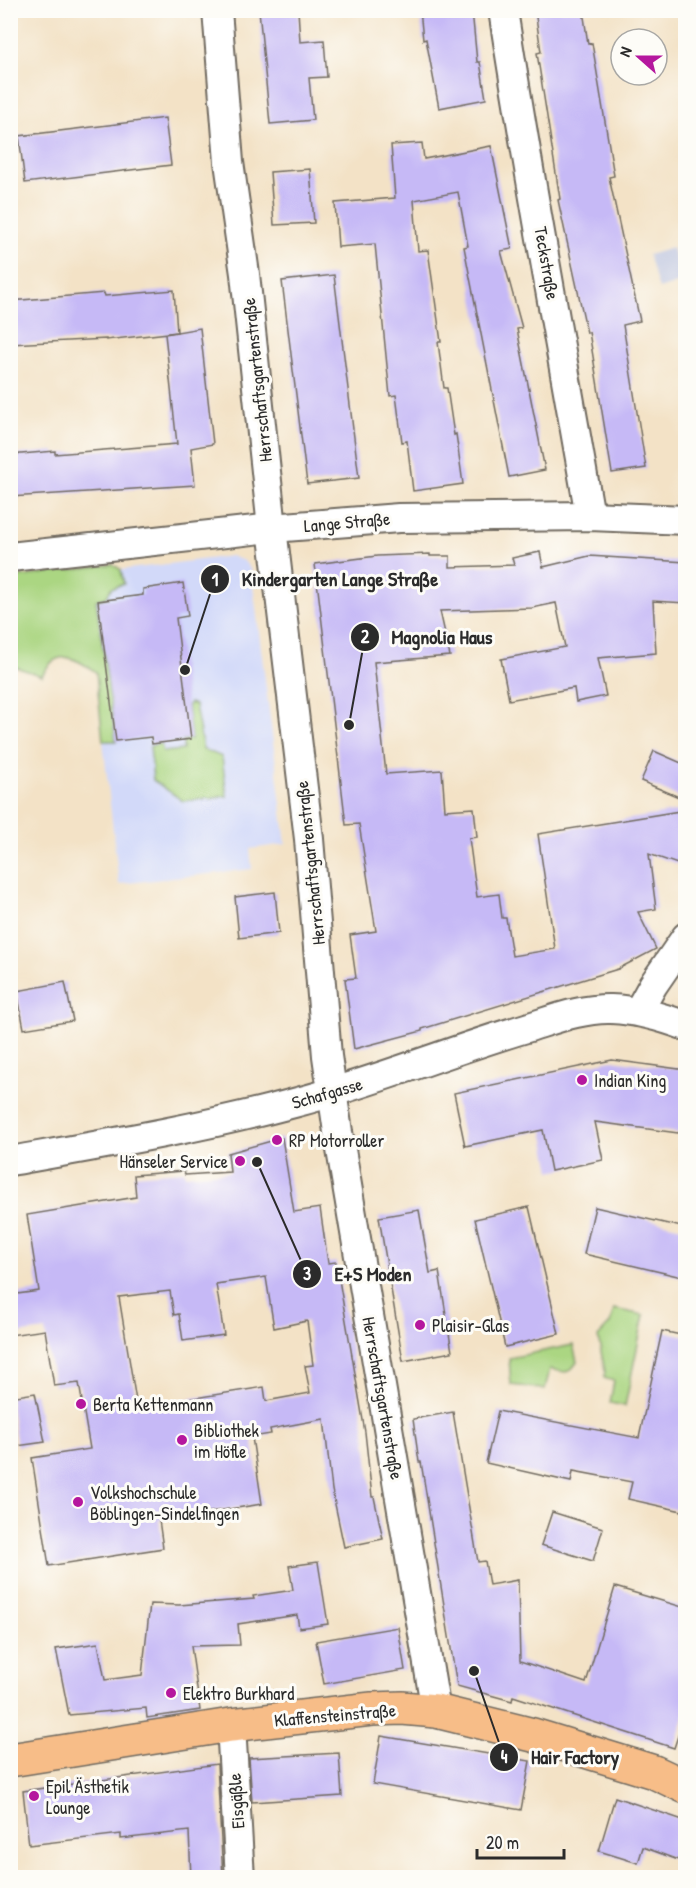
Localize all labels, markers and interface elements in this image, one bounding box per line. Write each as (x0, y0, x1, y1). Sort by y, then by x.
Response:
north arrow (609, 27, 669, 87)
text: N (613, 43, 637, 60)
street label: Teckstraße (528, 224, 566, 302)
street label: Herrschaftsgartenstraße (236, 297, 278, 463)
street label: Lange Straße (303, 506, 391, 538)
callout: Kindergarten Lange Straße (200, 560, 450, 598)
text: Kindergarten Lange Straße (242, 565, 438, 593)
text: 1 (212, 567, 219, 592)
callout: Magnolia Haus (350, 618, 504, 656)
text: Magnolia Haus (392, 623, 493, 651)
text: 2 (361, 624, 370, 649)
street label: Herrschaftsgartenstraße (289, 780, 331, 946)
place label: Indian King (594, 1068, 666, 1093)
street label: Schafgasse (289, 1071, 365, 1115)
marker: Indian King (575, 1073, 589, 1087)
place label: RP Motorroller (289, 1128, 384, 1153)
marker: RP Motorroller (270, 1133, 284, 1147)
place label: Hänseler Service (120, 1149, 228, 1174)
marker: Hänseler Service (233, 1154, 247, 1168)
callout: E+S Moden (292, 1255, 423, 1293)
text: E+S Moden (335, 1260, 411, 1287)
text: 3 (303, 1261, 311, 1286)
place label: Plaisir-Glas (432, 1313, 509, 1338)
street label: Herrschaftsgartenstraße (356, 1315, 410, 1481)
marker: Plaisir-Glas (413, 1318, 427, 1332)
place label: Berta Kettenmann (93, 1392, 213, 1417)
marker: Berta Kettenmann (74, 1397, 88, 1411)
place label: Bibliothek im Höfle (194, 1418, 260, 1464)
marker: Bibliothek im Höfle (175, 1433, 189, 1447)
place label: Volkshochschule Böblingen-Sindelfingen (90, 1480, 239, 1526)
marker: Volkshochschule Böblingen-Sindelfingen (71, 1495, 85, 1509)
place label: Elektro Burkhard (183, 1681, 294, 1706)
marker: Elektro Burkhard (164, 1686, 178, 1700)
street label: Klaffensteinstraße (273, 1697, 397, 1733)
callout: Hair Factory (489, 1738, 631, 1776)
text: Hair Factory (531, 1743, 620, 1771)
text: 4 (501, 1744, 508, 1769)
street label: Eisgäßle (222, 1772, 250, 1830)
place label: Epil Ästhetik Lounge (46, 1774, 129, 1820)
marker: Epil Ästhetik Lounge (27, 1789, 41, 1803)
scale bar (477, 1822, 564, 1860)
text: 20 m (486, 1830, 519, 1855)

